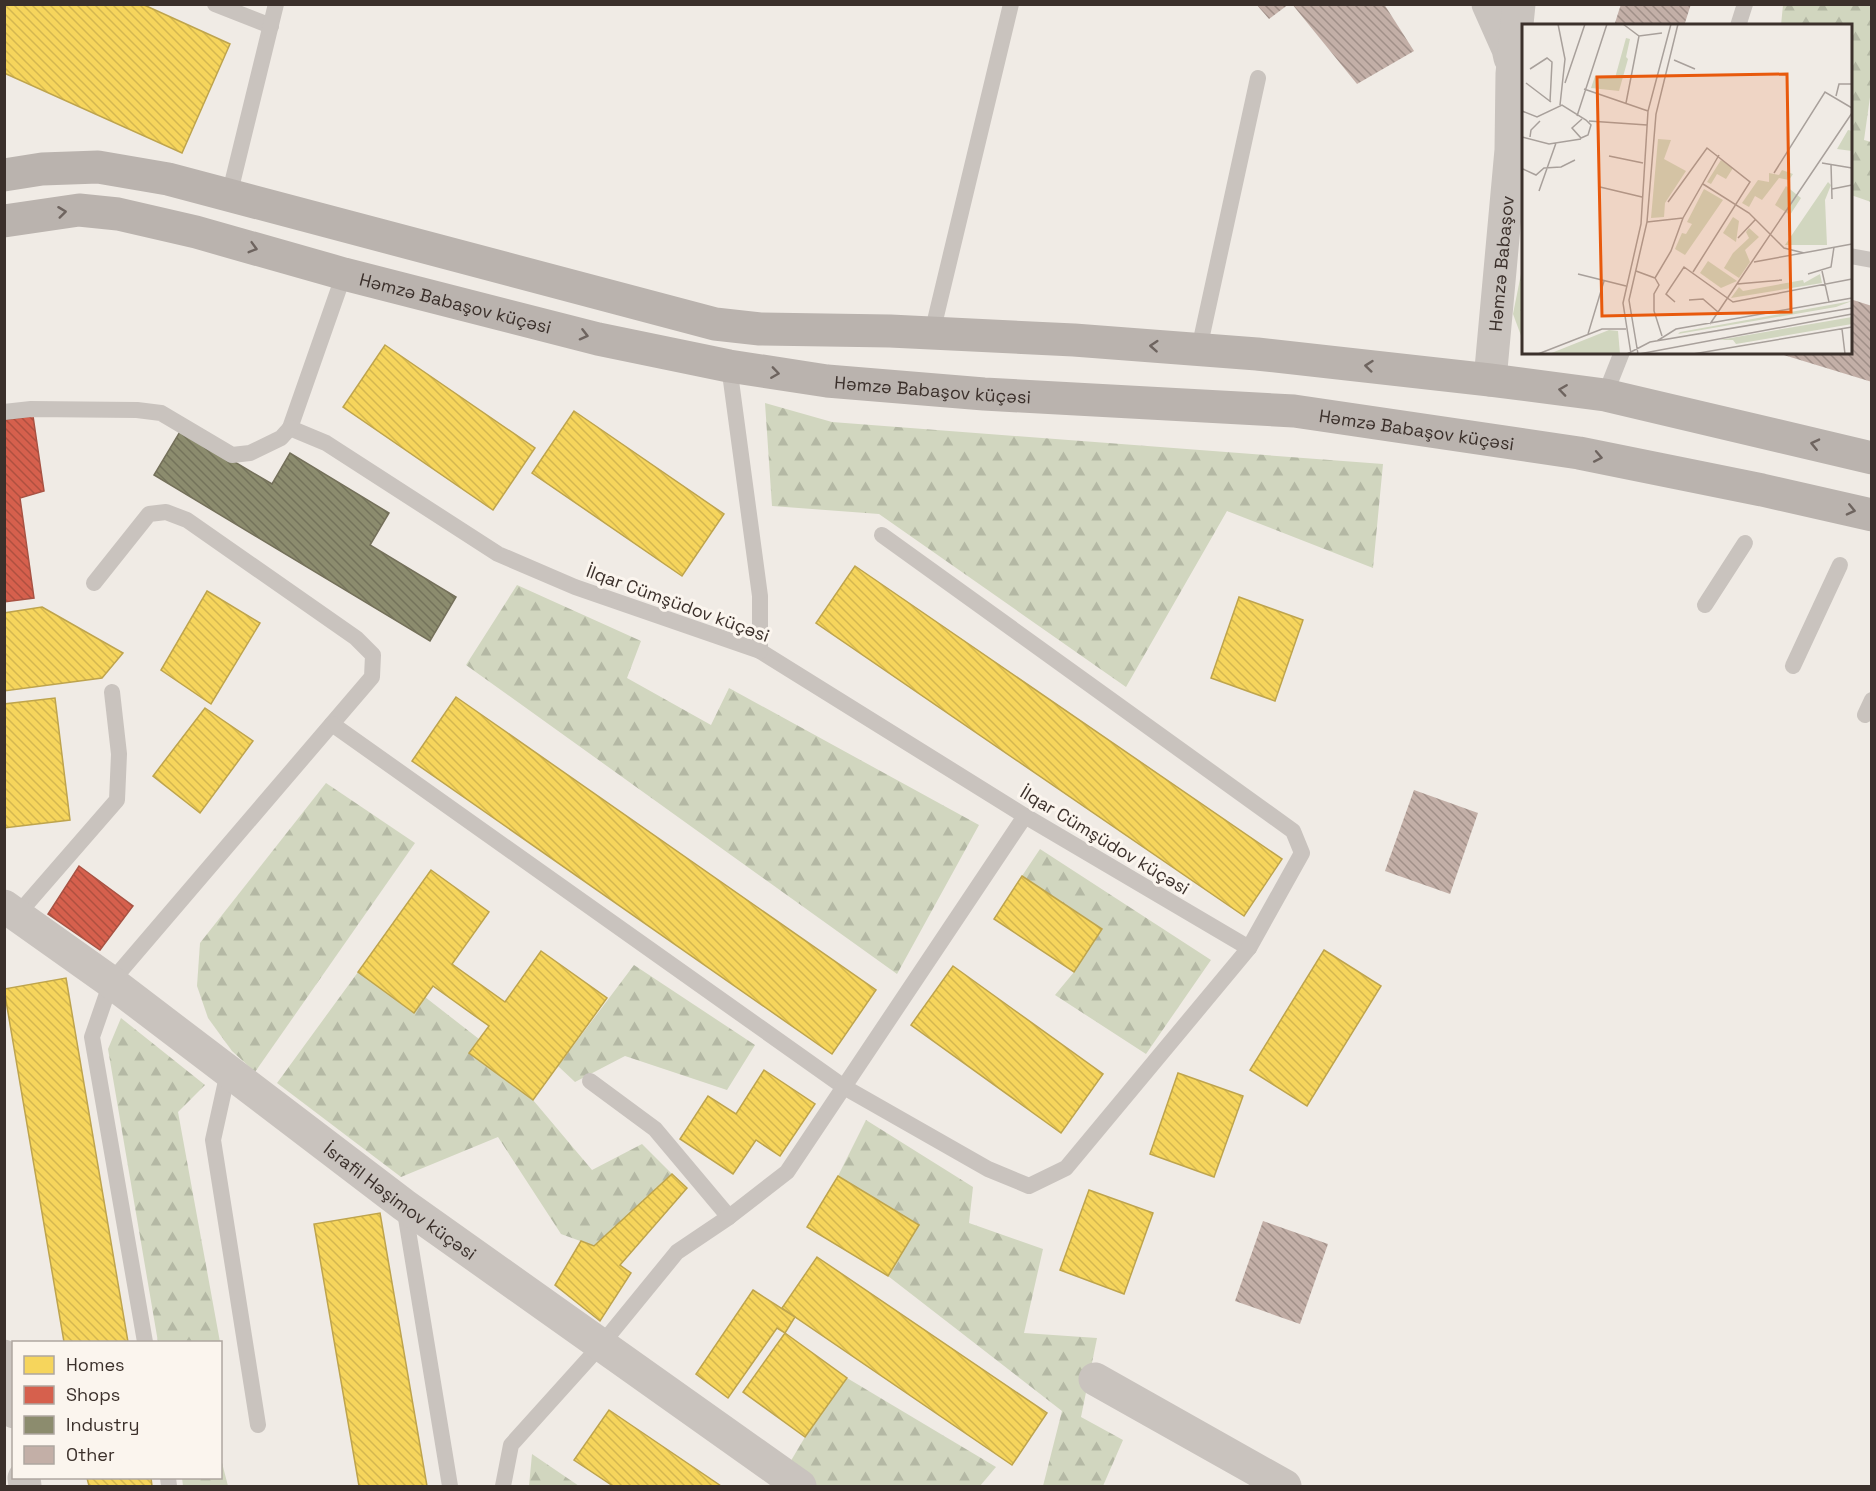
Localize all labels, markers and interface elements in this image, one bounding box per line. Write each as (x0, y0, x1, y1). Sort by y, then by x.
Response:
inset map (1522, 24, 1852, 354)
street label: Həmzə Babaşov (1483, 194, 1518, 332)
one-way arrow (58, 207, 67, 219)
one-way arrow (247, 241, 258, 253)
street label: Həmzə Babaşov küçəsi (357, 267, 554, 338)
one-way arrow (578, 327, 588, 340)
one-way arrow (1149, 340, 1158, 353)
one-way arrow (1364, 361, 1374, 373)
one-way arrow (770, 367, 779, 379)
street label: Həmzə Babaşov küçəsi (833, 370, 1032, 408)
one-way arrow (1558, 384, 1567, 396)
street label: Həmzə Babaşov küçəsi (1318, 403, 1516, 455)
one-way arrow (1810, 439, 1820, 452)
one-way arrow (1593, 450, 1603, 463)
one-way arrow (1845, 503, 1855, 516)
street label: İlqar Cümşüdov küçəsi (583, 559, 773, 647)
street label: İlqar Cümşüdov küçəsi (1016, 780, 1194, 900)
street label: İsrafil Həşimov küçəsi (319, 1137, 481, 1265)
legend (12, 1341, 222, 1479)
text: Homes (66, 1353, 125, 1376)
text: Shops (66, 1383, 120, 1406)
text: Industry (66, 1413, 139, 1436)
text: Other (66, 1443, 115, 1466)

